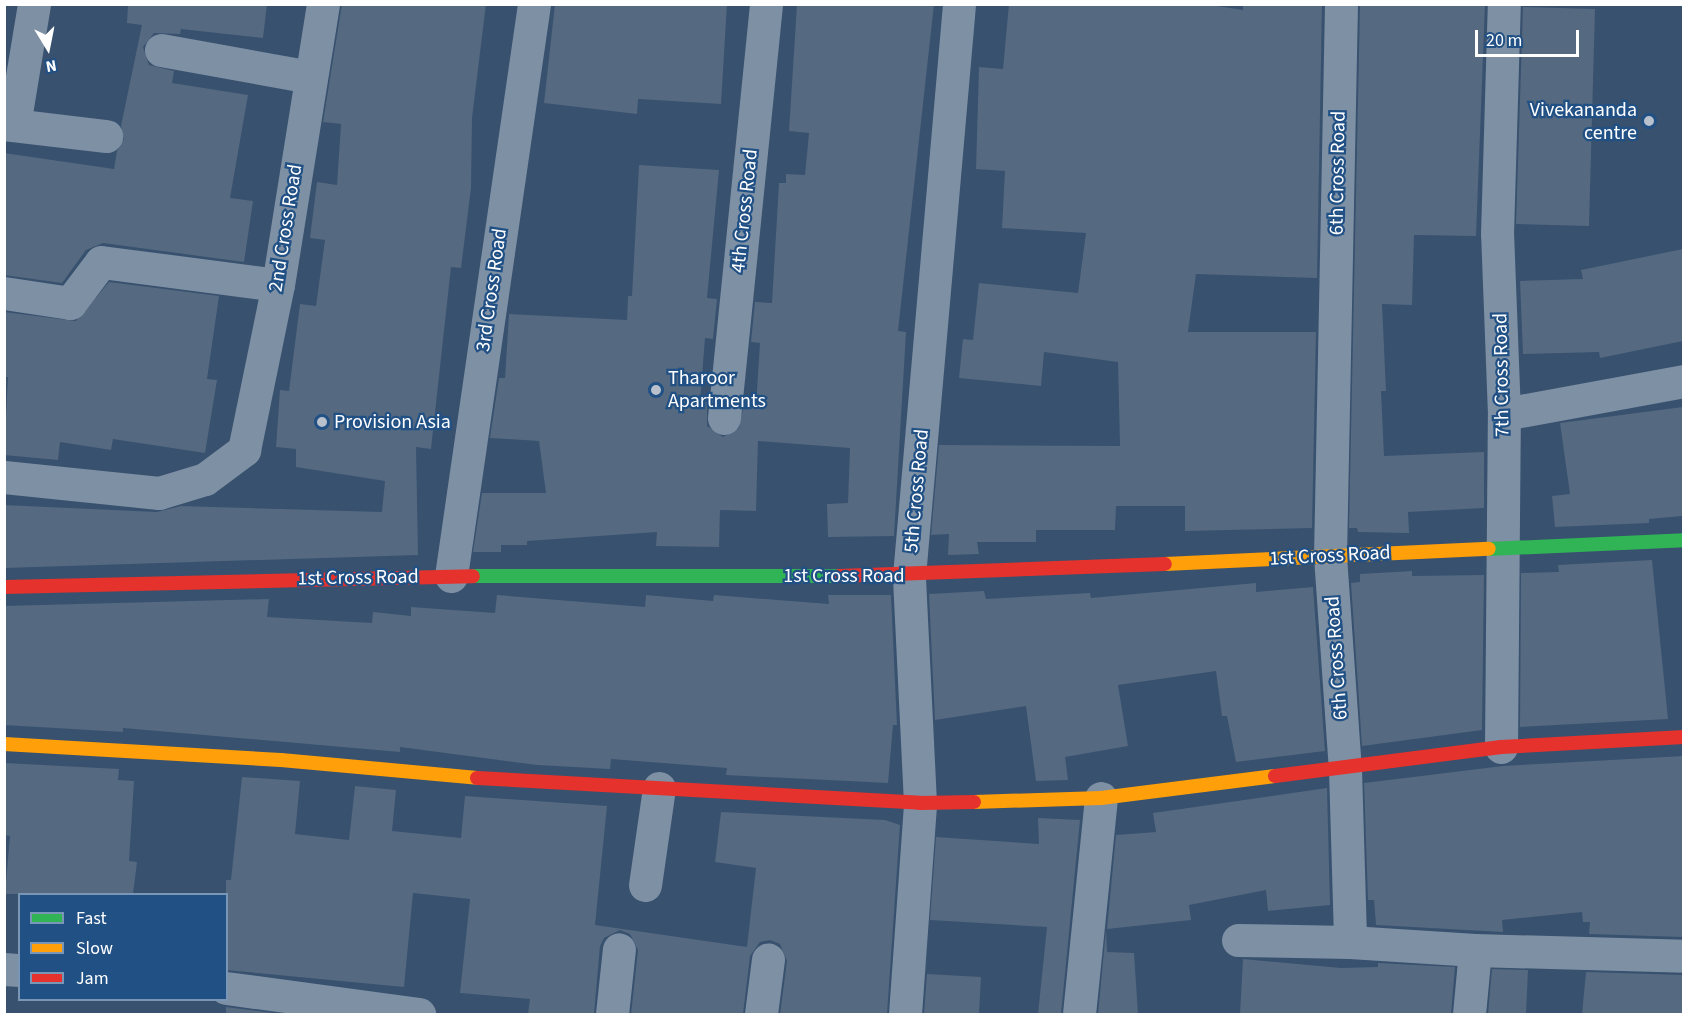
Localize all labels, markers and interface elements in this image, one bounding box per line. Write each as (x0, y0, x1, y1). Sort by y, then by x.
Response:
north arrow (18, 18, 78, 78)
scale bar (1478, 18, 1582, 56)
text: 20 m (1486, 28, 1522, 53)
text: N (44, 54, 58, 77)
place label: Vivekananda centre (1530, 98, 1637, 145)
street label: 6th Cross Road (1325, 111, 1351, 235)
marker: Vivekananda centre (1642, 114, 1656, 128)
street label: 4th Cross Road (727, 148, 763, 274)
street label: 2nd Cross Road (264, 163, 308, 293)
street label: 3rd Cross Road (471, 227, 513, 353)
street label: 7th Cross Road (1489, 313, 1515, 437)
place label: Tharoor Apartments (668, 366, 766, 413)
marker: Tharoor Apartments (649, 383, 663, 397)
place label: Provision Asia (334, 410, 451, 434)
marker: Provision Asia (315, 415, 329, 429)
street label: 5th Cross Road (900, 428, 934, 554)
street label: 1st Cross Road (1269, 541, 1391, 571)
street label: 1st Cross Road (783, 564, 905, 588)
street label: 1st Cross Road (297, 565, 419, 591)
street label: 6th Cross Road (1321, 595, 1353, 721)
legend (18, 893, 228, 1001)
text: Fast (76, 906, 107, 931)
text: Slow (76, 936, 113, 961)
text: Jam (76, 966, 109, 991)

